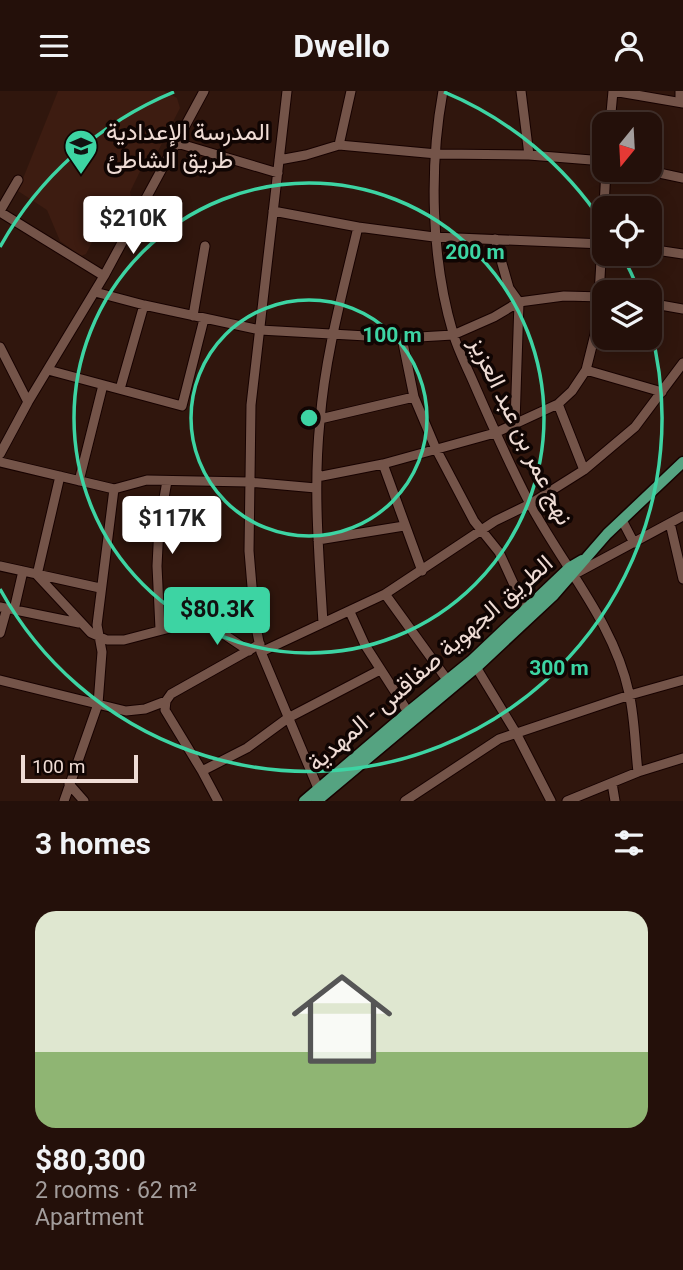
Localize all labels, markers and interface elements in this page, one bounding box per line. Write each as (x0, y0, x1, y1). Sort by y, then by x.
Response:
icon: menu (35, 27, 73, 65)
text: Dwello (293, 27, 390, 65)
icon: person (610, 27, 648, 65)
north arrow (592, 112, 662, 182)
map controls (592, 112, 662, 350)
place label: المدرسة الإعدادية طريق الشاطئ (106, 118, 270, 175)
school or university icon: المدرسة الإعدادية طريق الشاطئ (62, 127, 100, 176)
button: locate (592, 196, 662, 266)
pin: $210K (84, 197, 182, 256)
text: $210K (99, 205, 167, 232)
text: 200 m (445, 240, 505, 264)
button: layers (592, 280, 662, 350)
text: 100 m (362, 323, 422, 347)
street label: نهج عمر بن عبد العزيز (460, 332, 579, 531)
centre of rings (297, 406, 321, 430)
pin: $117K (123, 497, 221, 556)
text: $117K (138, 505, 206, 532)
street label: الطريق الجهوية صفاقس - المهدية (302, 549, 559, 778)
pin: $80.3K (160, 587, 274, 647)
text: $80.3K (180, 596, 254, 623)
text: 300 m (529, 656, 589, 680)
scale bar (21, 752, 138, 784)
text: 100 m (32, 755, 85, 778)
icon: filters (610, 824, 648, 862)
text: 3 homes (35, 826, 151, 861)
icon: home (279, 956, 405, 1082)
text: $80,300 (35, 1142, 146, 1177)
text: 2 rooms · 62 m² (35, 1177, 197, 1204)
text: Apartment (35, 1204, 144, 1231)

